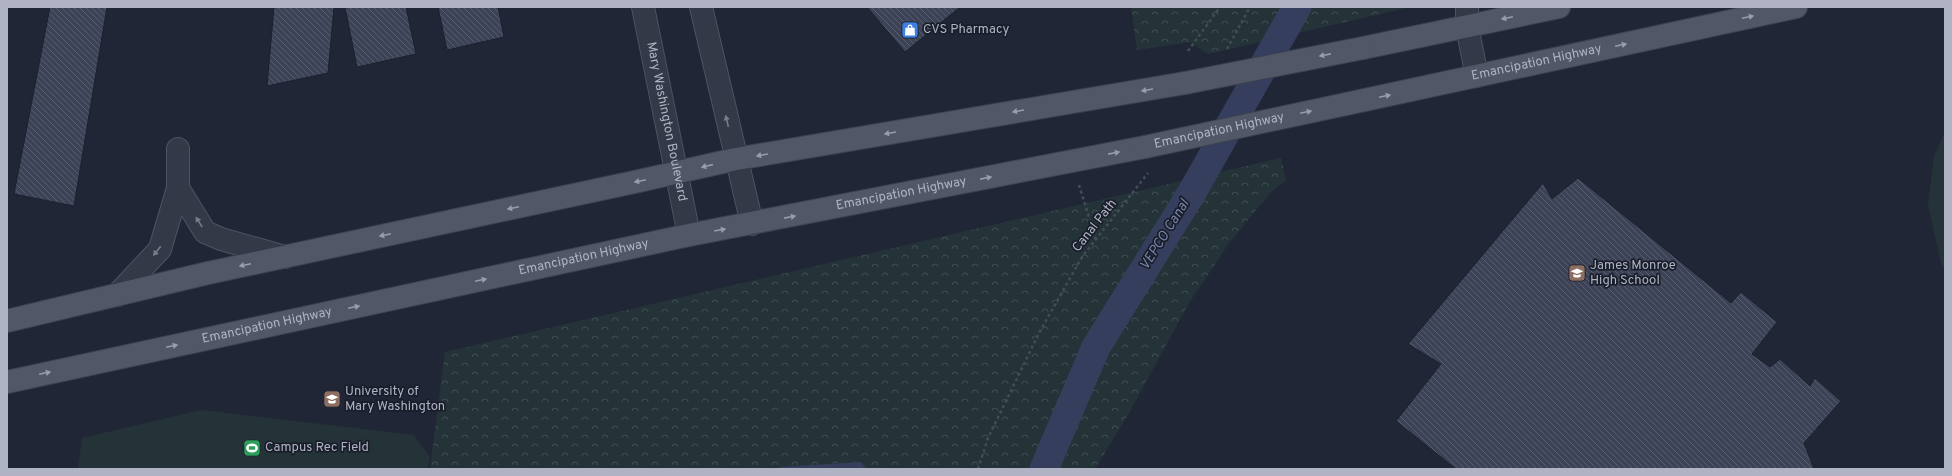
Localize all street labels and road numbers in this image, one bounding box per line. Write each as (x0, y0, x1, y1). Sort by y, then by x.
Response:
street label: Mary Washington Boulevard (642, 41, 690, 203)
street label: Emancipation Highway (1470, 41, 1603, 85)
street label: Emancipation Highway (1153, 109, 1286, 153)
street label: Emancipation Highway (835, 174, 968, 214)
street label: Canal Path (1069, 196, 1121, 256)
street label: Emancipation Highway (517, 236, 650, 279)
street label: Emancipation Highway (200, 304, 334, 348)

